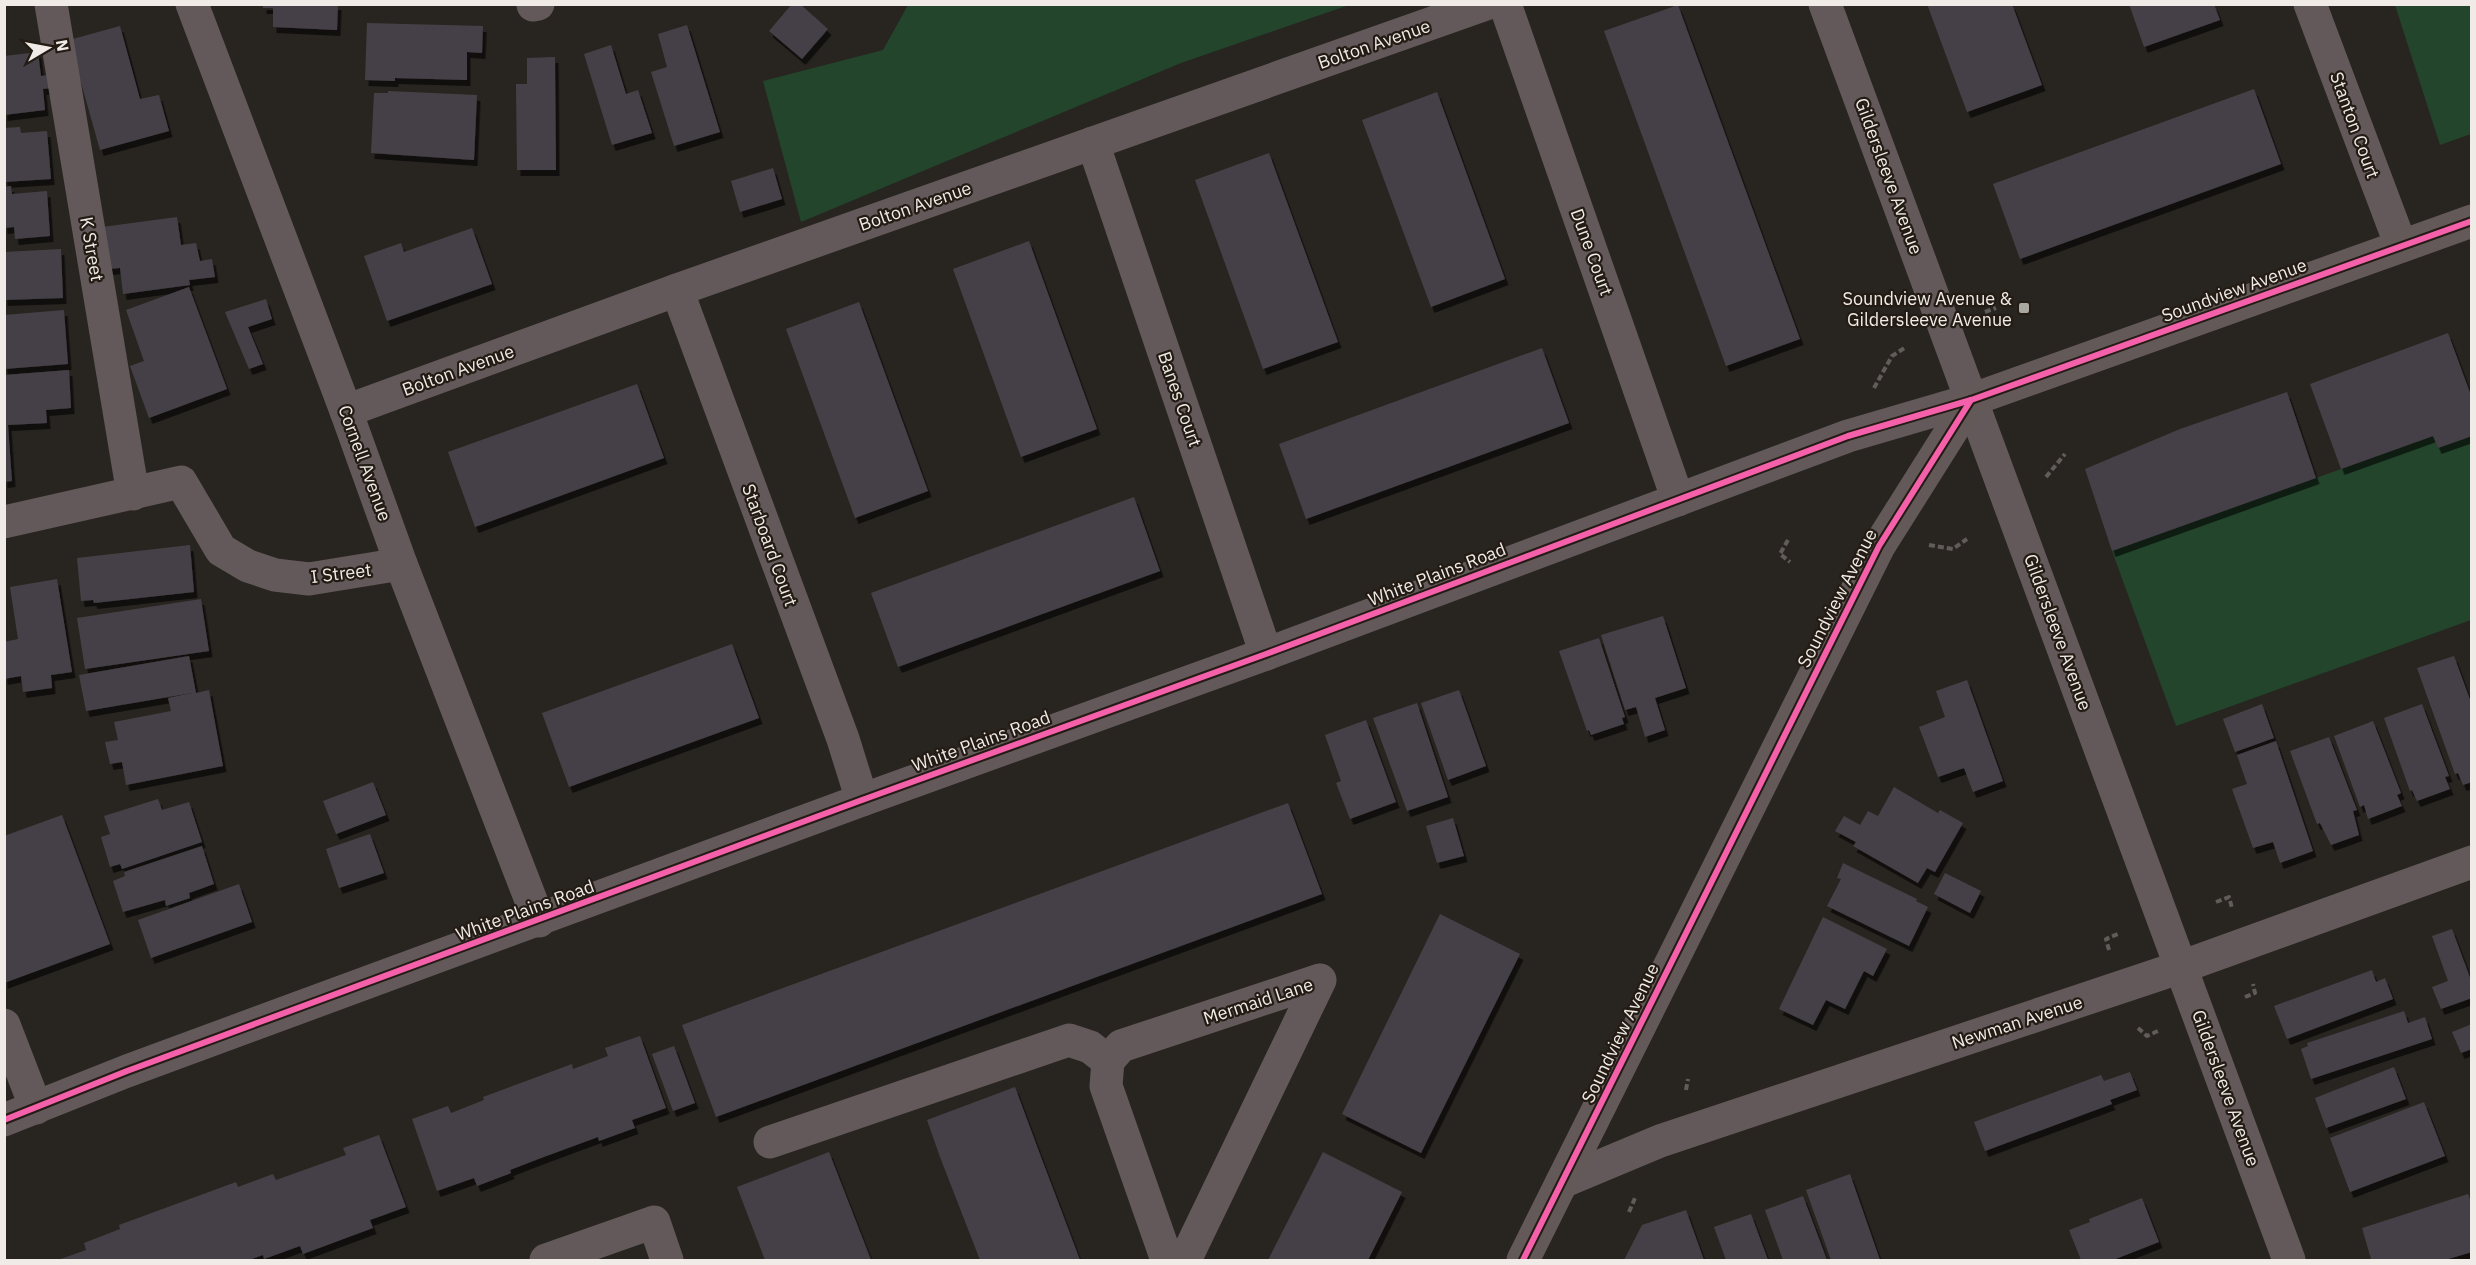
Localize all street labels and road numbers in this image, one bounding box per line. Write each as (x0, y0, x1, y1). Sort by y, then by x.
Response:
street label: Bolton Avenue (1315, 14, 1433, 74)
street label: Stanton Court (2325, 68, 2385, 182)
street label: Gildersleeve Avenue (1850, 95, 1928, 258)
street label: Bolton Avenue (856, 176, 974, 236)
street label: Dune Court (1566, 205, 1618, 299)
street label: K Street (75, 215, 109, 283)
street label: Soundview Avenue (2158, 253, 2310, 327)
street label: Bolton Avenue (399, 339, 517, 401)
street label: Banes Court (1153, 348, 1207, 450)
street label: Cornell Avenue (333, 402, 397, 524)
street label: Starboard Court (737, 481, 803, 609)
street label: Soundview Avenue (1792, 525, 1882, 671)
street label: White Plains Road (1365, 537, 1509, 611)
street label: Gildersleeve Avenue (2019, 551, 2097, 714)
street label: I Street (309, 558, 373, 588)
street label: White Plains Road (909, 705, 1053, 777)
street label: White Plains Road (453, 874, 597, 946)
street label: Soundview Avenue (1576, 959, 1664, 1107)
street label: Mermaid Lane (1200, 972, 1316, 1030)
street label: Newman Avenue (1949, 990, 2085, 1054)
street label: Gildersleeve Avenue (2187, 1007, 2265, 1170)

